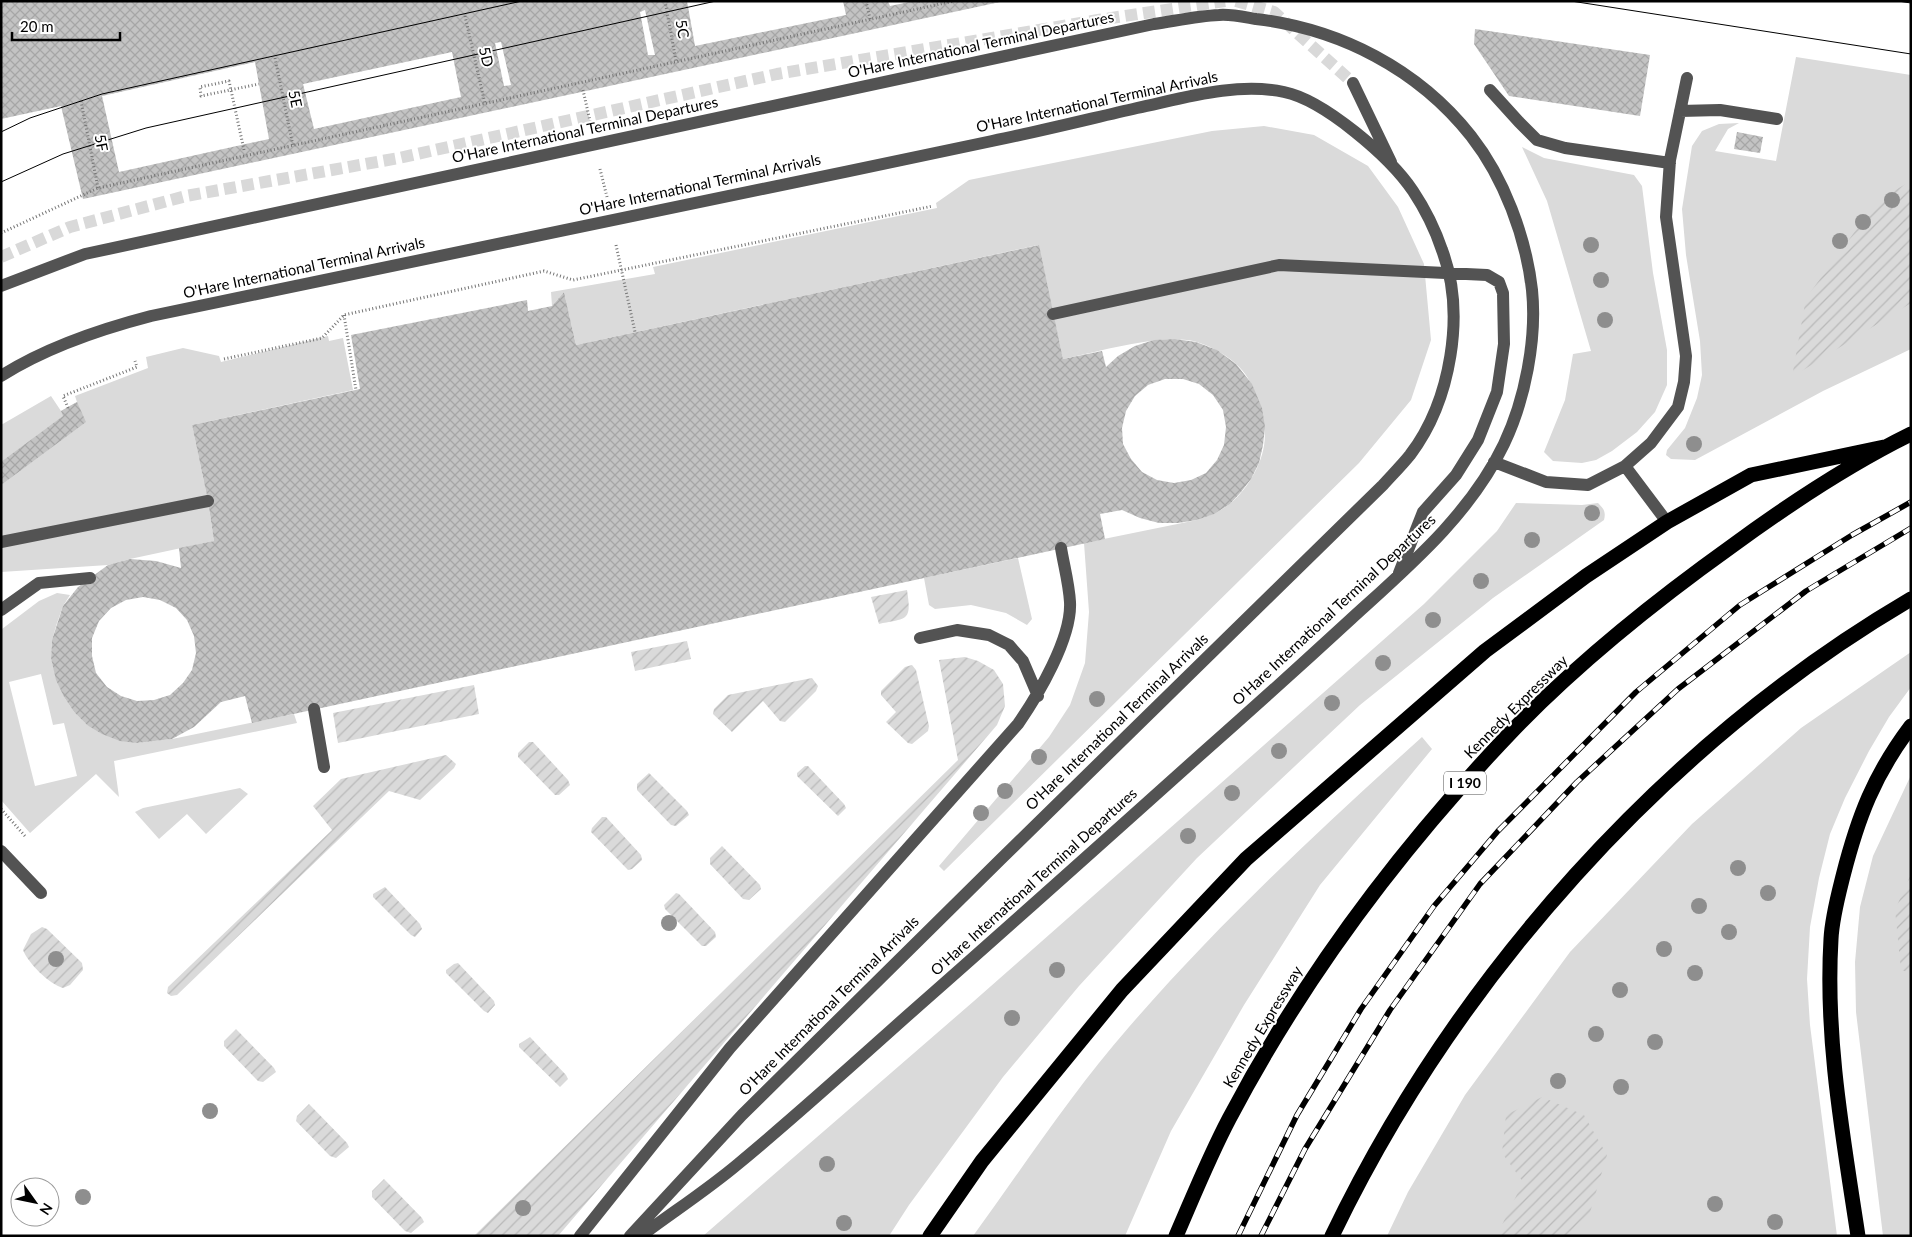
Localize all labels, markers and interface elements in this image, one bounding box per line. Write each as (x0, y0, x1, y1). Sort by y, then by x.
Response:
street label: O'Hare International Terminal Departures (846, 7, 1115, 81)
scale bar (12, 10, 120, 42)
text: 20 m (20, 17, 54, 35)
street label: 5C (672, 18, 693, 40)
street label: 5D (476, 45, 498, 69)
street label: O'Hare International Terminal Arrivals (974, 67, 1219, 135)
street label: 5E (285, 88, 307, 109)
street label: O'Hare International Terminal Departures (450, 92, 719, 166)
street label: 5F (92, 133, 112, 153)
street label: O'Hare International Terminal Arrivals (577, 150, 822, 218)
street label: O'Hare International Terminal Arrivals (181, 233, 426, 301)
street label: O'Hare International Terminal Departures (1228, 510, 1439, 708)
street label: O'Hare International Terminal Arrivals (1021, 629, 1211, 813)
street label: Kennedy Expressway (1460, 651, 1571, 762)
road number: I 190 (1444, 771, 1486, 794)
street label: O'Hare International Terminal Departures (926, 784, 1140, 979)
street label: O'Hare International Terminal Arrivals (735, 912, 922, 1099)
street label: Kennedy Expressway (1219, 962, 1306, 1091)
north arrow (10, 1177, 60, 1227)
text: N (36, 1200, 56, 1219)

